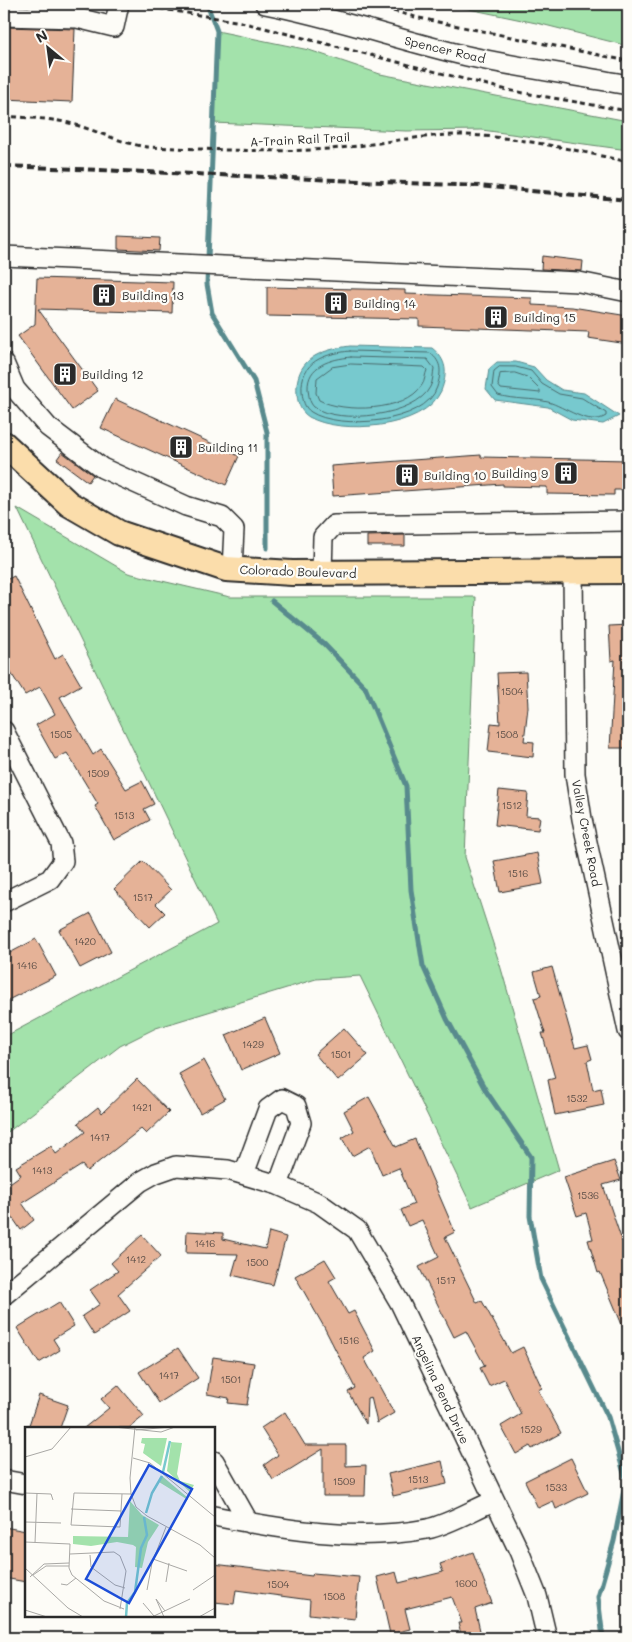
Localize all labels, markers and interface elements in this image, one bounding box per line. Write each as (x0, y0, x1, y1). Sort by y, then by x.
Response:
north arrow (22, 22, 72, 72)
text: N (32, 25, 51, 47)
street label: Spencer Road (403, 32, 487, 66)
street label: A-Train Rail Trail (250, 128, 350, 150)
building icon: Building 13 (91, 282, 117, 308)
place label: Building 13 (122, 287, 184, 303)
building icon: Building 14 (323, 290, 349, 316)
place label: Building 14 (354, 295, 416, 311)
building icon: Building 15 (483, 304, 509, 330)
place label: Building 15 (514, 309, 576, 325)
building icon: Building 12 (52, 361, 78, 387)
place label: Building 12 (82, 366, 143, 382)
building icon: Building 11 (168, 434, 194, 460)
place label: Building 11 (198, 439, 258, 455)
building icon: Building 9 (553, 460, 579, 486)
building icon: Building 10 (394, 462, 420, 488)
place label: Building 9 (491, 465, 548, 481)
place label: Building 10 (424, 467, 487, 483)
street label: Colorado Boulevard (239, 561, 357, 581)
house number: 1504 (501, 684, 523, 698)
house number: 1505 (50, 727, 72, 741)
house number: 1508 (496, 727, 518, 741)
house number: 1509 (87, 766, 109, 780)
street label: Valley Creek Road (569, 778, 605, 888)
house number: 1512 (502, 798, 522, 812)
house number: 1513 (114, 808, 134, 822)
house number: 1516 (508, 866, 528, 880)
house number: 1517 (133, 890, 154, 904)
house number: 1420 (74, 934, 96, 948)
house number: 1416 (17, 958, 37, 972)
house number: 1429 (242, 1037, 264, 1051)
house number: 1501 (331, 1047, 351, 1061)
house number: 1532 (566, 1091, 588, 1105)
house number: 1421 (132, 1100, 152, 1114)
house number: 1417 (90, 1130, 111, 1144)
house number: 1413 (32, 1163, 52, 1177)
house number: 1536 (577, 1188, 599, 1202)
house number: 1416 (195, 1236, 215, 1250)
house number: 1412 (126, 1252, 146, 1266)
house number: 1500 (246, 1255, 268, 1269)
house number: 1517 (436, 1273, 457, 1287)
street label: Angelina Bend Drive (409, 1332, 473, 1446)
house number: 1516 (339, 1333, 359, 1347)
house number: 1417 (159, 1368, 180, 1382)
house number: 1501 (221, 1372, 241, 1386)
house number: 1529 (520, 1422, 542, 1436)
inset map (25, 1427, 215, 1617)
house number: 1513 (408, 1472, 428, 1486)
house number: 1509 (333, 1474, 355, 1488)
house number: 1533 (545, 1480, 567, 1494)
house number: 1600 (455, 1576, 477, 1590)
house number: 1504 (267, 1577, 289, 1591)
house number: 1508 (323, 1589, 345, 1603)

